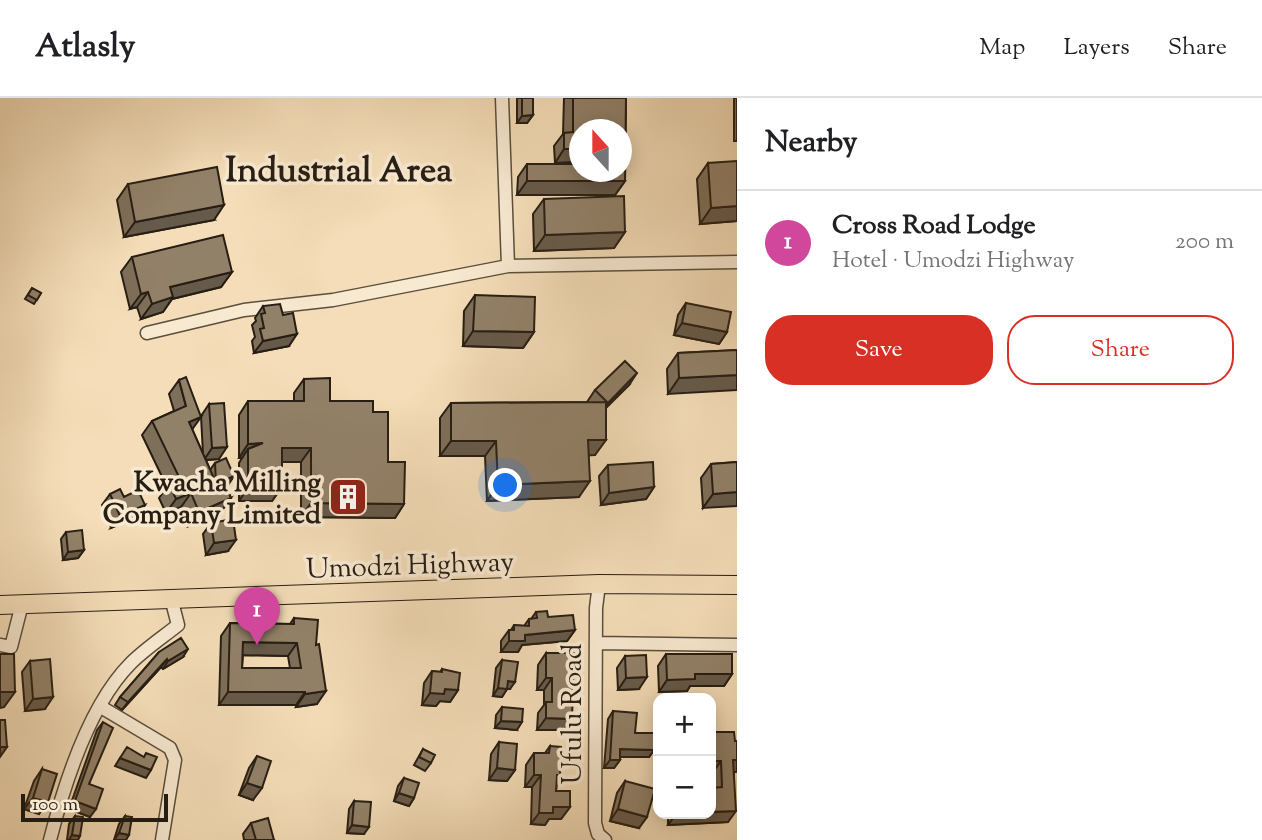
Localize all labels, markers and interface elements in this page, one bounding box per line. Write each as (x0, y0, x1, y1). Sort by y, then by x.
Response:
text: Atlasly (35, 24, 135, 72)
text: Map (979, 31, 1025, 65)
text: Layers (1063, 31, 1130, 65)
text: Share (1168, 31, 1227, 65)
north arrow (569, 119, 632, 182)
text: Nearby (765, 122, 857, 165)
district label: Industrial Area (226, 147, 452, 198)
text: Cross Road Lodge (832, 208, 1036, 245)
text: 1 (784, 226, 792, 259)
text: 200 m (1175, 226, 1234, 259)
text: Hotel · Umodzi Highway (832, 245, 1074, 278)
button: Save (765, 315, 993, 385)
button: Share (1007, 315, 1234, 385)
place label: Kwacha Milling Company Limited (103, 464, 321, 536)
your location (488, 468, 522, 502)
building icon: Kwacha Milling Company Limited (327, 476, 369, 518)
street label: Umodzi Highway (305, 543, 515, 591)
pin: 1 (234, 587, 280, 645)
street label: Ufulu Road (554, 643, 594, 785)
map controls (653, 693, 716, 819)
button: + (653, 693, 716, 756)
button: − (653, 756, 716, 819)
scale bar (21, 791, 168, 823)
text: 100 m (32, 792, 78, 819)

